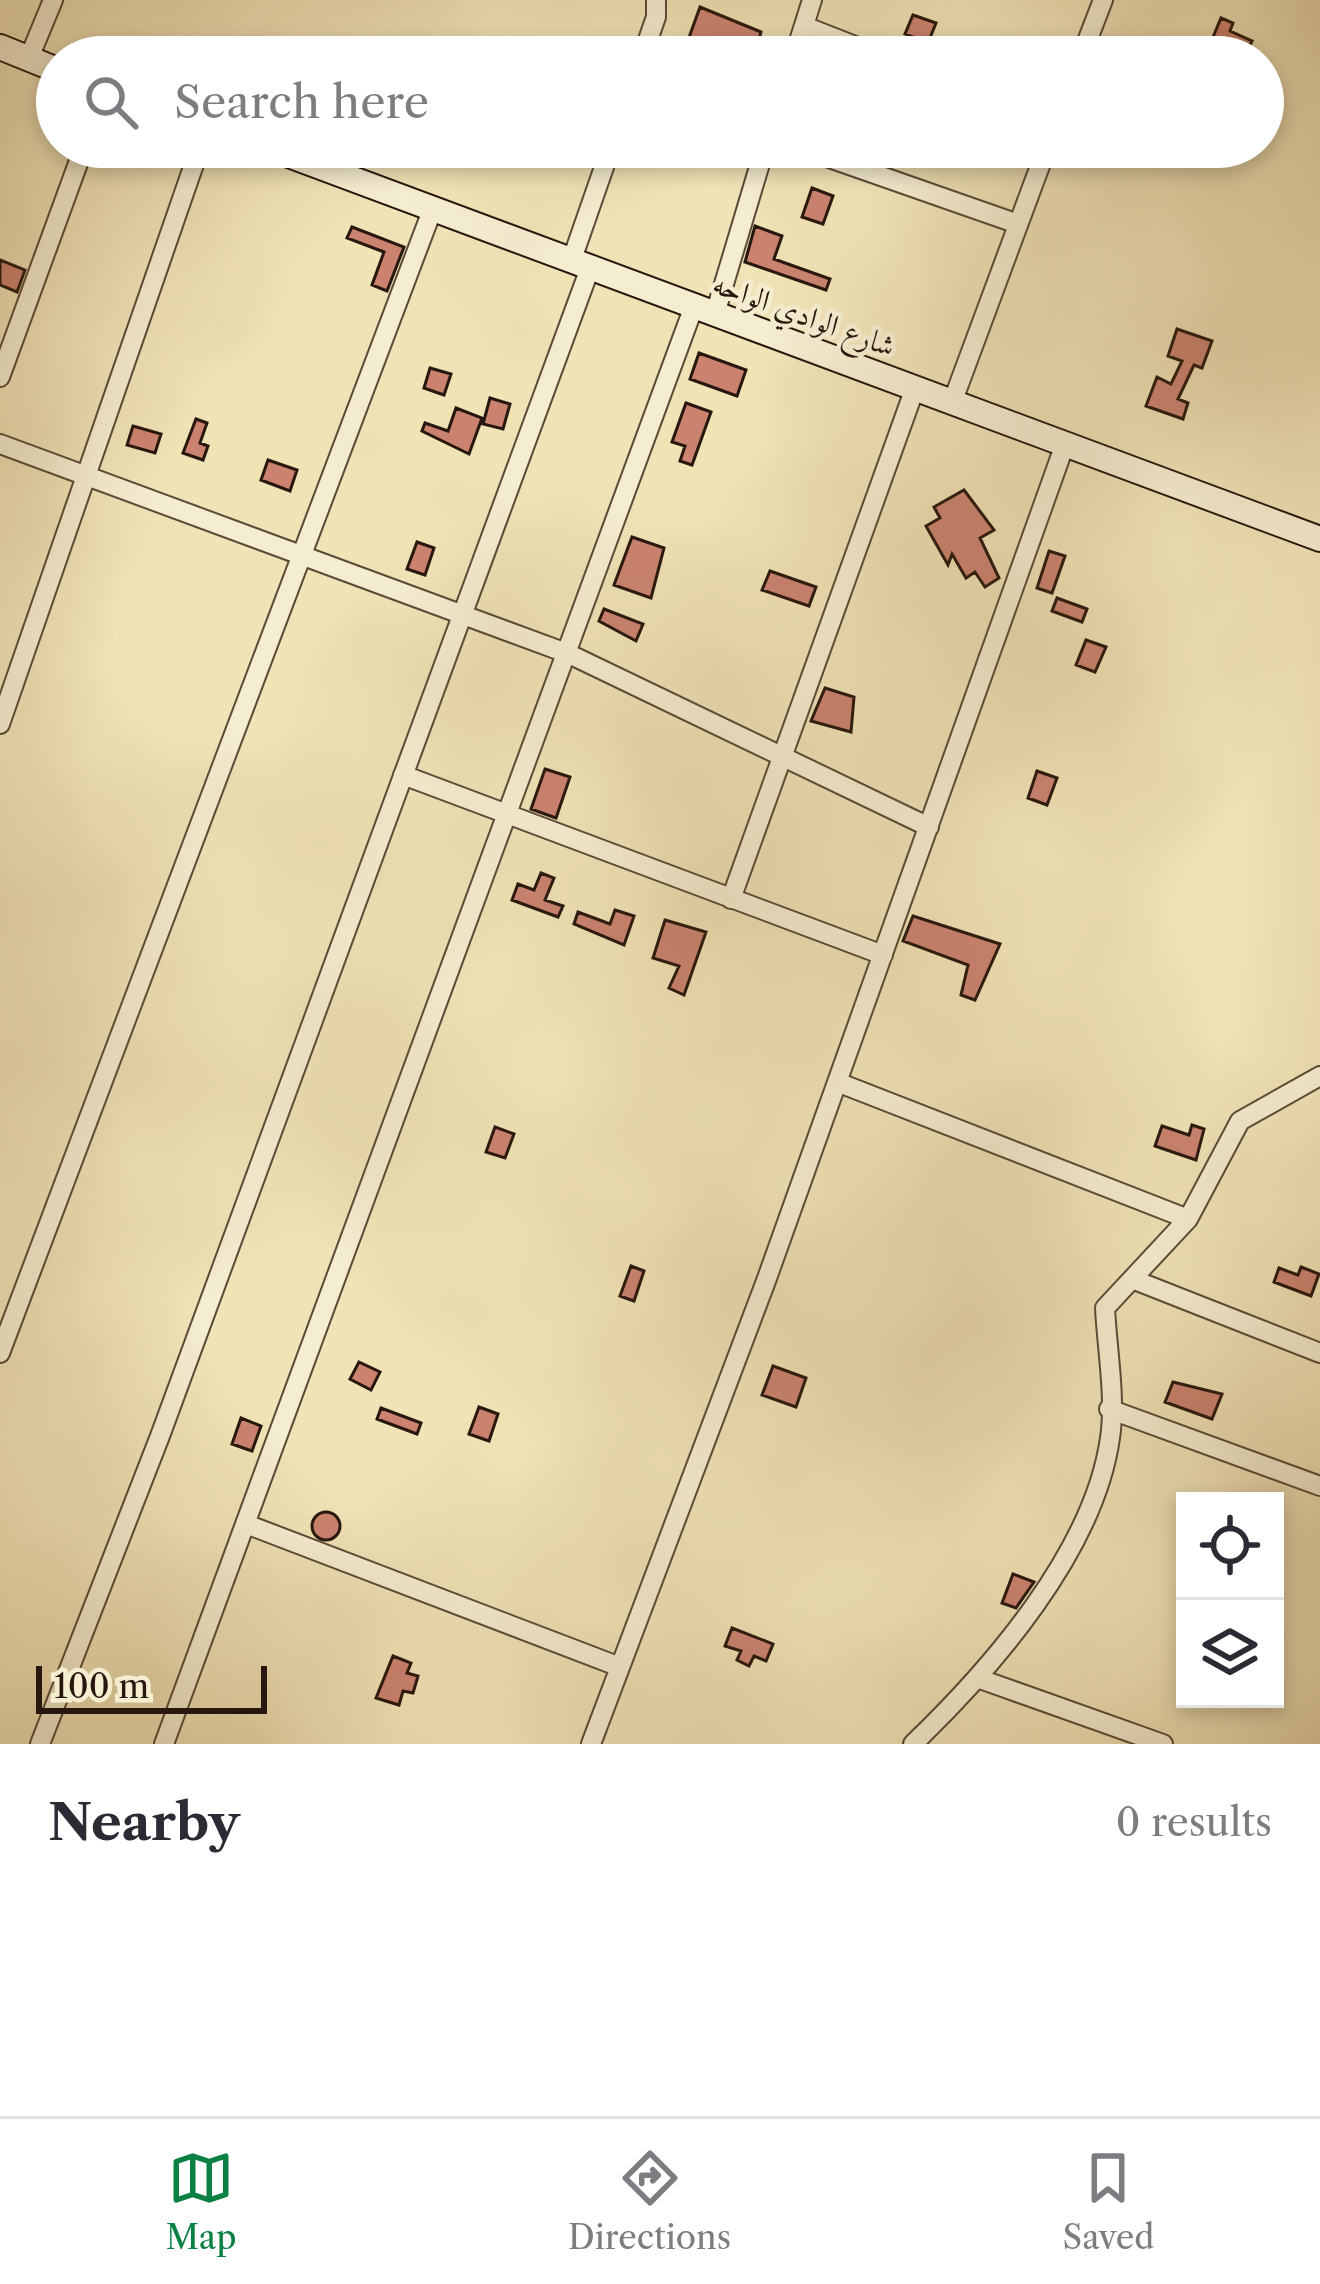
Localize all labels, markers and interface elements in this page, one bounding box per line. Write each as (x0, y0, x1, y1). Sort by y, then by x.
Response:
search box (36, 36, 1284, 168)
icon: search (78, 69, 144, 135)
text: Search here (174, 74, 429, 130)
street label: شارع الوادي الواحه (706, 264, 900, 371)
map controls (1176, 1492, 1284, 1708)
button: locate (1176, 1492, 1284, 1600)
button: layers (1176, 1600, 1284, 1708)
scale bar (36, 1660, 267, 1713)
text: 100 m (54, 1666, 149, 1707)
text: Nearby (48, 1791, 240, 1853)
text: 0 results (1116, 1798, 1272, 1846)
tab: Map (166, 2145, 237, 2258)
tab: Directions (568, 2145, 731, 2258)
tab: Saved (1063, 2145, 1154, 2258)

